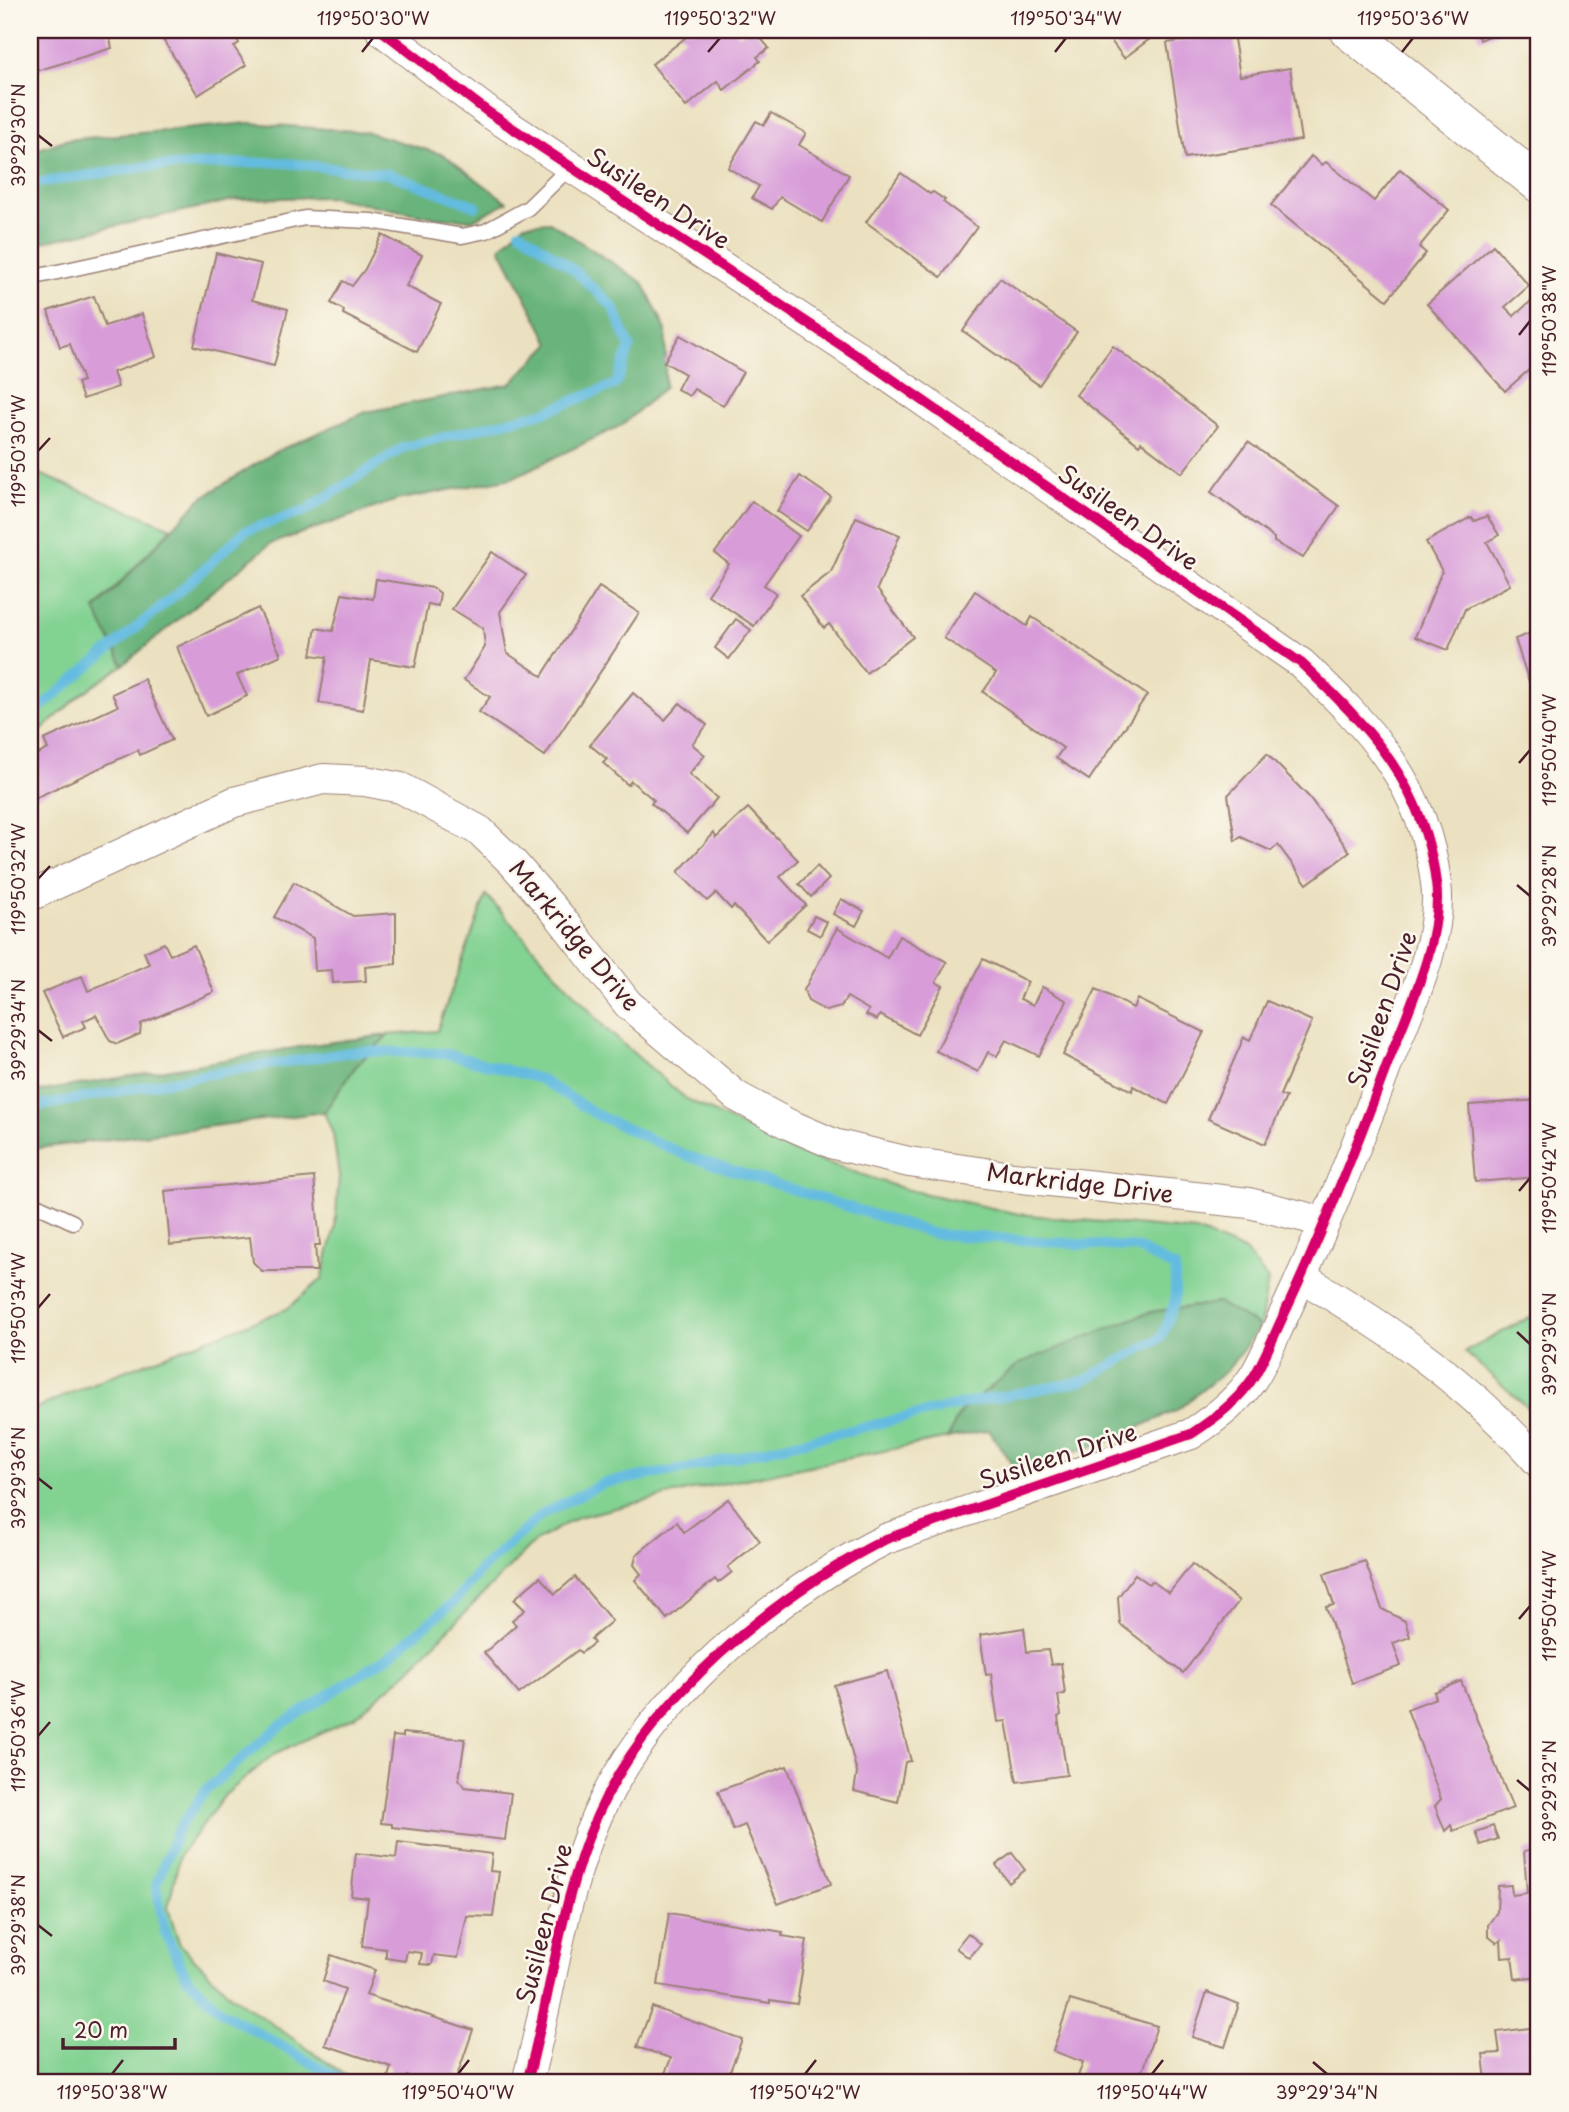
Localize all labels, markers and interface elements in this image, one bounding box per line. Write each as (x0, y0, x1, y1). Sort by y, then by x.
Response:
text: 119°50'30"W (317, 4, 430, 31)
text: 119°50'32"W (664, 4, 776, 31)
text: 119°50'34"W (1010, 4, 1122, 31)
text: 119°50'36"W (1357, 4, 1470, 31)
text: 39°29'30"N (4, 83, 31, 187)
street label: Susileen Drive (580, 137, 738, 257)
text: 119°50'38"W (1535, 265, 1562, 377)
text: 119°50'30"W (4, 394, 31, 507)
street label: Susileen Drive (1052, 454, 1207, 578)
text: 119°50'40"W (1535, 693, 1562, 806)
text: 119°50'32"W (4, 823, 31, 935)
text: 39°29'28"N (1535, 844, 1562, 948)
street label: Markridge Drive (501, 851, 650, 1018)
street label: Susileen Drive (1337, 926, 1425, 1093)
text: 39°29'34"N (4, 979, 31, 1081)
text: 119°50'42"W (1535, 1122, 1562, 1234)
street label: Markridge Drive (985, 1153, 1176, 1211)
text: 119°50'34"W (4, 1252, 31, 1364)
text: 39°29'30"N (1535, 1292, 1562, 1396)
street label: Susileen Drive (974, 1413, 1141, 1498)
text: 39°29'36"N (4, 1426, 31, 1530)
text: 119°50'44"W (1535, 1550, 1562, 1662)
text: 119°50'36"W (4, 1679, 31, 1792)
text: 39°29'32"N (1535, 1740, 1562, 1842)
street label: Susileen Drive (506, 1839, 580, 2008)
text: 39°29'38"N (4, 1874, 31, 1976)
scale bar (63, 2007, 175, 2051)
text: 20 m (74, 2013, 128, 2045)
text: 119°50'38"W (56, 2078, 168, 2105)
text: 119°50'40"W (402, 2078, 515, 2105)
text: 119°50'42"W (749, 2078, 861, 2105)
text: 119°50'44"W (1096, 2078, 1208, 2105)
text: 39°29'34"N (1276, 2078, 1378, 2105)

